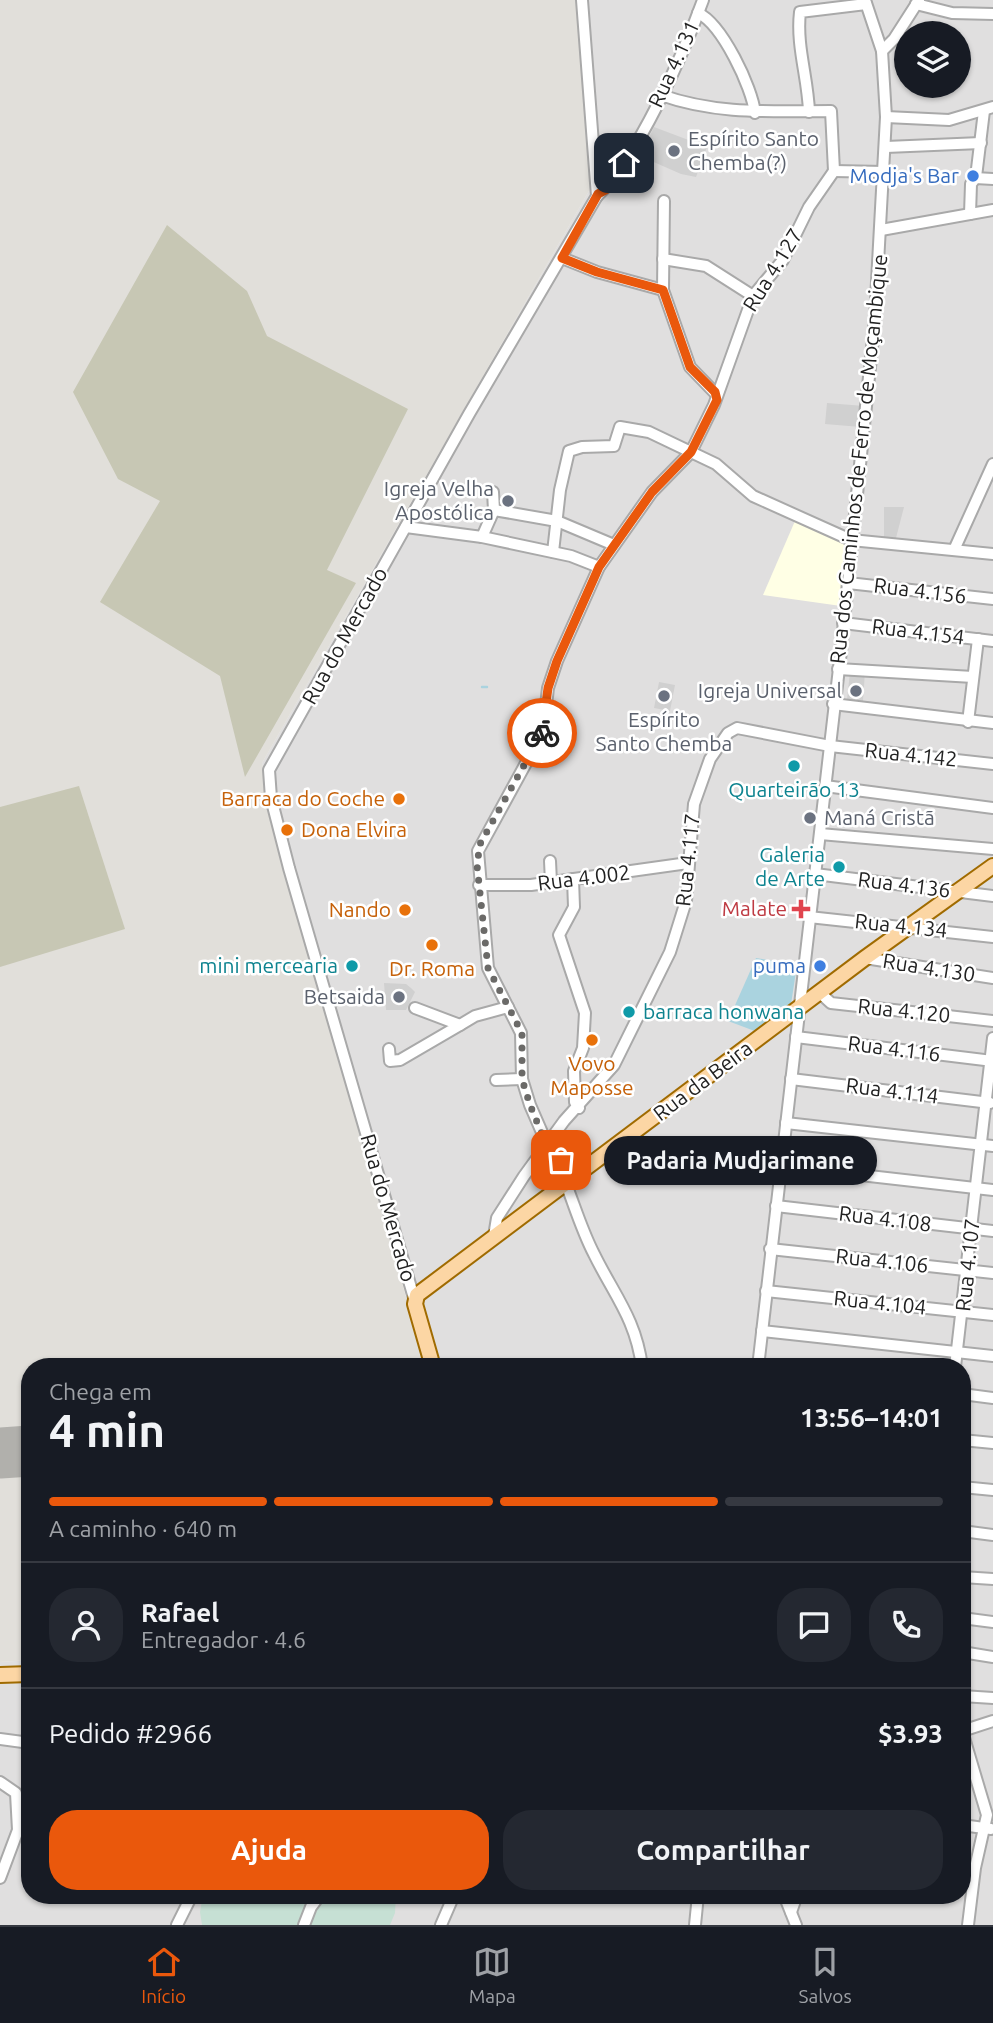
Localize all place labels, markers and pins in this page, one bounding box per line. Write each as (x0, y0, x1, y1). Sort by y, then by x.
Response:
place label: Espírito Santo Chemba(?) (688, 126, 819, 174)
pin (594, 133, 654, 193)
marker: Espírito Santo Chemba(?) (666, 143, 682, 159)
place label: Modja's Bar (850, 163, 959, 187)
marker: Modja's Bar (965, 168, 981, 184)
place label: Igreja Velha Apostólica (384, 476, 494, 524)
marker: Igreja Velha Apostólica (500, 493, 516, 509)
place label: Igreja Universal (698, 678, 842, 702)
marker: Igreja Universal (848, 683, 864, 699)
marker: Espírito Santo Chemba (656, 688, 672, 704)
place label: Espírito Santo Chemba (596, 707, 732, 755)
marker: Quarteirão 13 (786, 758, 802, 774)
place label: Quarteirão 13 (728, 777, 860, 801)
place label: Barraca do Coche (221, 786, 385, 810)
marker: Barraca do Coche (391, 791, 407, 807)
place label: Maná Cristã (824, 805, 935, 829)
marker: Maná Cristã (802, 810, 818, 826)
place label: Dona Elvira (301, 817, 407, 841)
marker: Dona Elvira (279, 822, 295, 838)
place label: Galeria de Arte (755, 842, 825, 890)
marker: Galeria de Arte (831, 859, 847, 875)
place label: Malate (722, 896, 787, 920)
place label: Nando (329, 897, 391, 921)
marker: Malate (793, 901, 809, 917)
marker: Nando (397, 902, 413, 918)
marker: Dr. Roma (424, 937, 440, 953)
place label: mini mercearia (199, 953, 338, 977)
place label: puma (753, 953, 806, 977)
place label: Dr. Roma (389, 956, 475, 980)
marker: mini mercearia (344, 958, 360, 974)
marker: puma (812, 958, 828, 974)
place label: Betsaida (304, 984, 385, 1008)
marker: Betsaida (391, 989, 407, 1005)
place label: barraca honwana (643, 999, 804, 1023)
marker: barraca honwana (621, 1004, 637, 1020)
marker: Vovo Maposse (584, 1032, 600, 1048)
place label: Vovo Maposse (550, 1051, 634, 1099)
pin (531, 1130, 591, 1190)
callout: Padaria Mudjarimane (603, 1136, 876, 1184)

